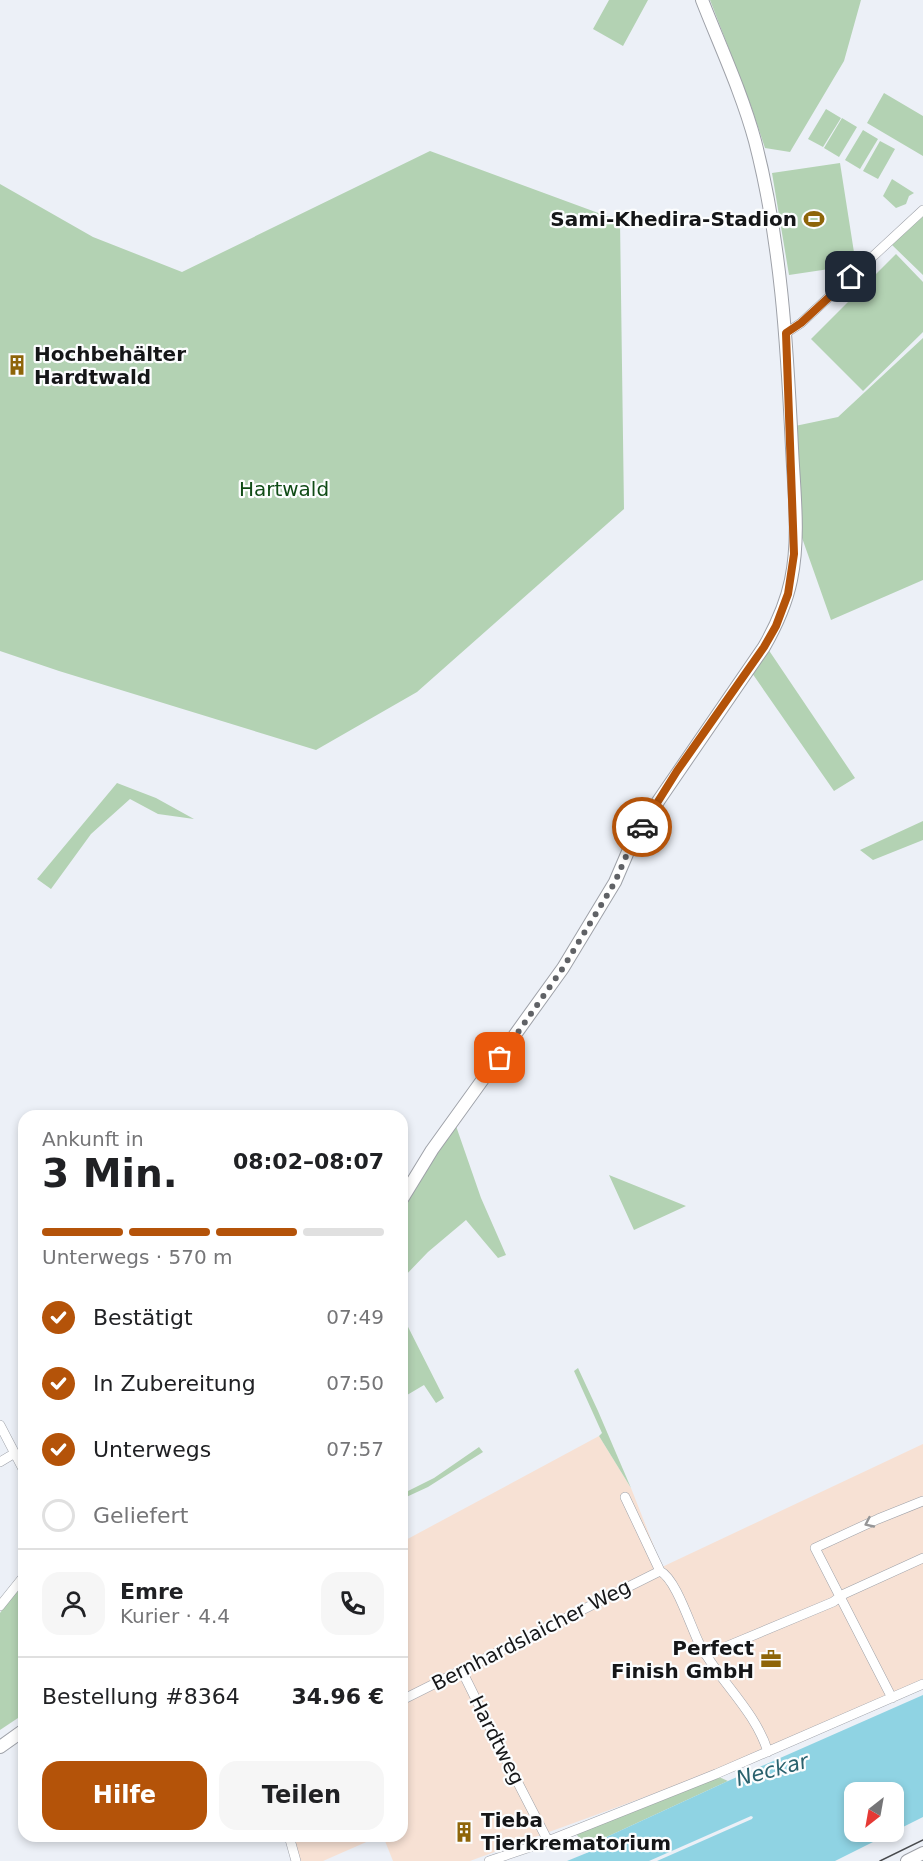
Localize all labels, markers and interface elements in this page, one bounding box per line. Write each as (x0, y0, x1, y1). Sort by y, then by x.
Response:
place label: Sami-Khedira-Stadion (550, 207, 797, 231)
sports icon: Sami-Khedira-Stadion (802, 207, 826, 231)
pin (825, 251, 876, 302)
icon: home (834, 260, 867, 293)
place label: Hochbehälter Hardtwald (34, 342, 186, 389)
building icon: Hochbehälter Hardtwald (5, 353, 29, 377)
park label: Hartwald (239, 477, 329, 501)
courier (612, 797, 672, 857)
icon: car (626, 811, 659, 844)
pin (474, 1032, 525, 1083)
icon: bag (483, 1041, 516, 1074)
text: Ankunft in (42, 1127, 144, 1151)
text: 08:02–08:07 (233, 1149, 384, 1174)
text: 3 Min. (42, 1151, 177, 1196)
text: Unterwegs · 570 m (42, 1245, 233, 1269)
icon: check (42, 1301, 75, 1334)
text: Bestätigt (93, 1305, 193, 1330)
text: 07:49 (326, 1305, 384, 1329)
icon: check (42, 1367, 75, 1400)
text: In Zubereitung (93, 1371, 256, 1396)
text: 07:50 (326, 1371, 384, 1395)
icon: check (42, 1433, 75, 1466)
text: Unterwegs (93, 1437, 211, 1462)
text: 07:57 (326, 1437, 384, 1461)
text: Geliefert (93, 1503, 188, 1528)
one-way arrow (864, 1515, 875, 1527)
button: person (42, 1572, 105, 1635)
button: phone (321, 1572, 384, 1635)
street label: Bernhardslaicher Weg (428, 1574, 634, 1696)
text: Emre (120, 1579, 184, 1604)
text: Kurier · 4.4 (120, 1604, 230, 1628)
place label: Perfect Finish GmbH (611, 1636, 754, 1683)
office icon: Perfect Finish GmbH (759, 1647, 783, 1671)
text: Bestellung #8364 (42, 1684, 240, 1709)
text: 34.96 € (291, 1684, 384, 1709)
street label: Hardtweg (464, 1691, 530, 1789)
water label: Neckar (733, 1749, 812, 1791)
button: Hilfe (42, 1761, 207, 1830)
button: Teilen (219, 1761, 384, 1830)
north arrow (844, 1782, 904, 1842)
map controls (844, 1782, 904, 1842)
place label: Tieba Tierkrematorium (481, 1808, 671, 1855)
building icon: Tieba Tierkrematorium (452, 1820, 476, 1844)

